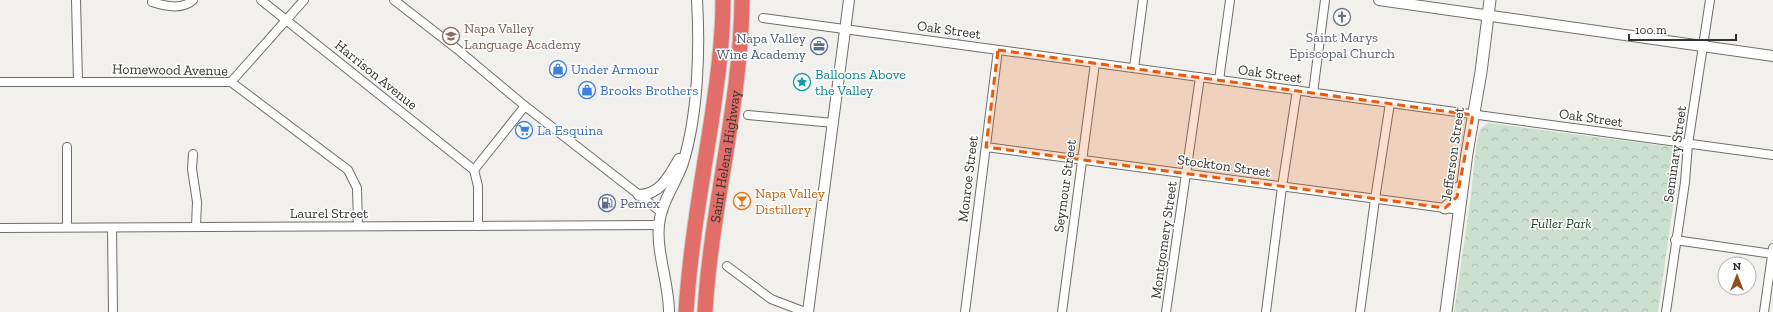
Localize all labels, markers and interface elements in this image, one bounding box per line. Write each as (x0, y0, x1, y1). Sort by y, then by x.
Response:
church icon: Saint Marys Episcopal Church (1332, 7, 1352, 27)
scale bar (1629, 16, 1736, 42)
street label: Oak Street (916, 17, 983, 43)
place label: Napa Valley Language Academy (464, 20, 582, 53)
text: 100 m (1635, 23, 1667, 37)
school or university icon: Napa Valley Language Academy (441, 26, 461, 46)
place label: Saint Marys Episcopal Church (1289, 29, 1395, 62)
place label: Napa Valley Wine Academy (717, 30, 807, 63)
office icon: Napa Valley Wine Academy (809, 36, 829, 56)
street label: Harrison Avenue (331, 37, 421, 114)
shop icon: Under Armour (548, 59, 568, 79)
street label: Homewood Avenue (112, 60, 228, 80)
place label: Under Armour (571, 61, 659, 78)
street label: Oak Street (1237, 61, 1304, 87)
place label: Balloons Above the Valley (815, 66, 906, 99)
place icon: Balloons Above the Valley (792, 72, 812, 92)
shop icon: Brooks Brothers (577, 80, 597, 100)
place label: Brooks Brothers (600, 82, 698, 99)
street label: Saint Helena Highway (706, 88, 744, 224)
street label: Seminary Street (1660, 104, 1690, 204)
street label: Jefferson Street (1438, 105, 1468, 202)
street label: Oak Street (1558, 105, 1625, 131)
supermarket icon: La Esquina (514, 120, 534, 140)
place label: La Esquina (537, 122, 603, 139)
street label: Monroe Street (954, 134, 982, 223)
street label: Seymour Street (1050, 138, 1080, 234)
street label: Stockton Street (1176, 151, 1273, 181)
street label: Montgomery Street (1147, 179, 1181, 300)
place label: Napa Valley Distillery (755, 185, 826, 218)
bar icon: Napa Valley Distillery (732, 191, 752, 211)
fuel station icon: Pemex (597, 193, 617, 213)
place label: Pemex (620, 195, 660, 212)
street label: Laurel Street (290, 205, 369, 222)
park label: Fuller Park (1530, 215, 1592, 232)
north arrow (1717, 256, 1757, 296)
text: N (1733, 260, 1742, 273)

